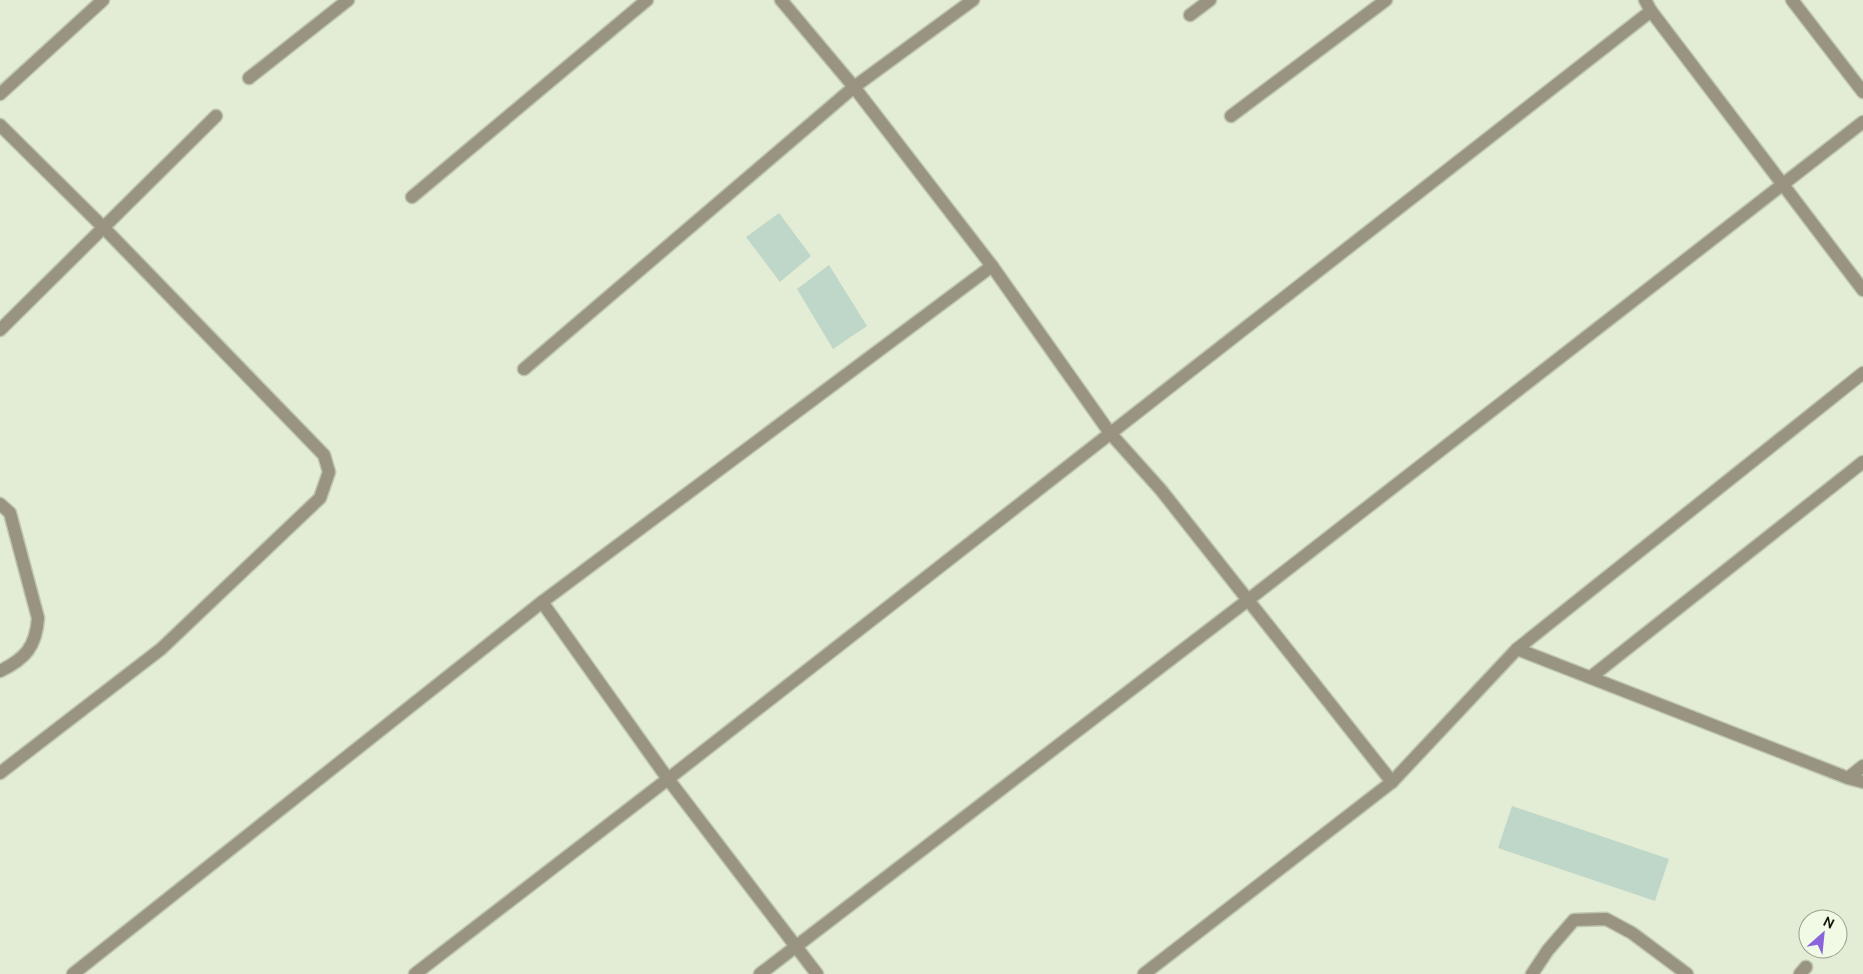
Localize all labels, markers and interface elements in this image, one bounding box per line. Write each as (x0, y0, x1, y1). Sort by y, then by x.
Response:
north arrow (1798, 909, 1848, 959)
text: N (1821, 913, 1837, 932)

